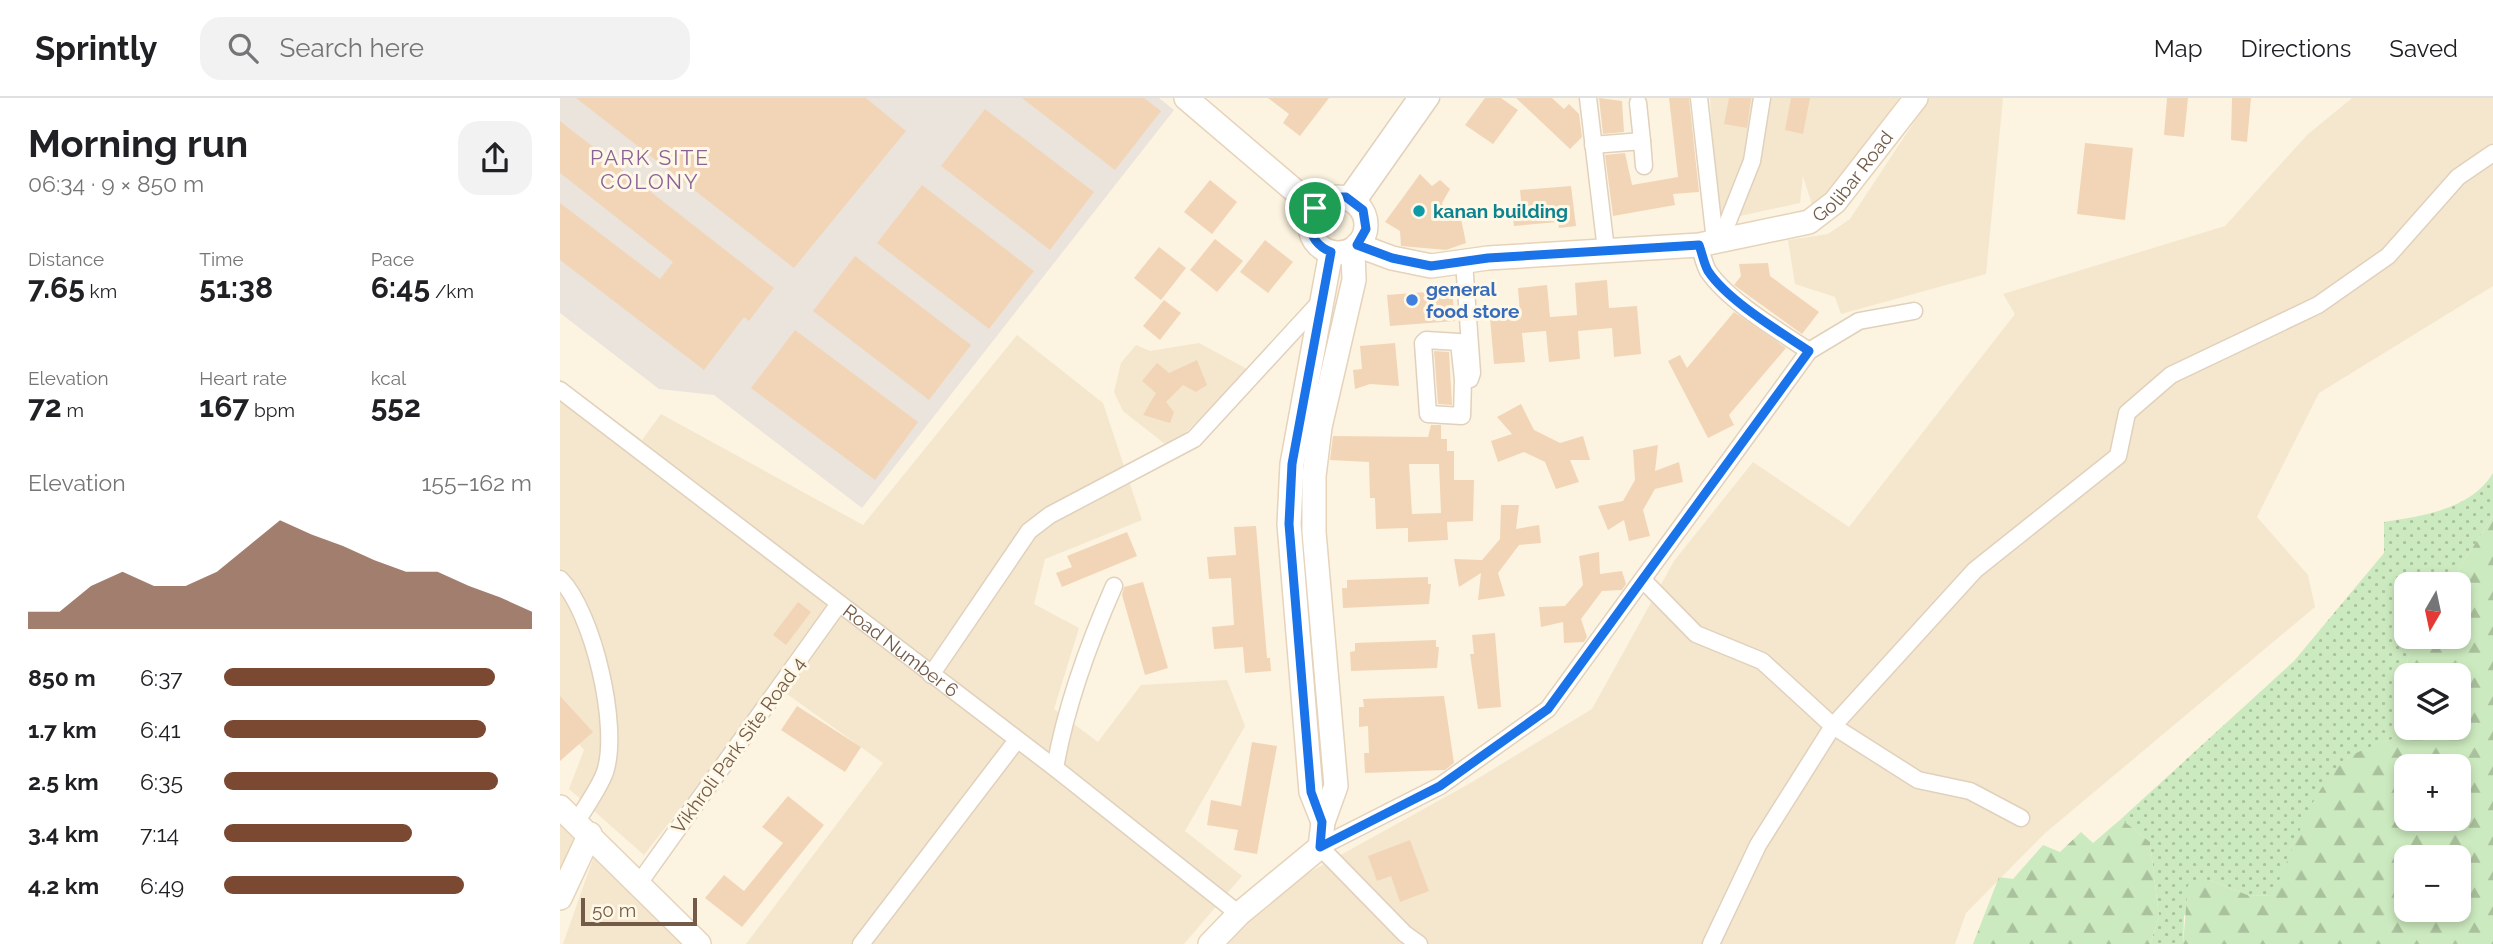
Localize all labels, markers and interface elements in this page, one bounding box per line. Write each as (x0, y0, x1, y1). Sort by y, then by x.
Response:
search box (200, 17, 690, 80)
text: Sprintly (35, 29, 158, 68)
icon: search (224, 29, 262, 67)
text: Search here (280, 33, 424, 63)
text: Map (2154, 34, 2203, 63)
text: Directions (2241, 34, 2351, 63)
text: Saved (2389, 34, 2458, 63)
text: Morning run (28, 121, 248, 166)
button: share (458, 121, 532, 195)
street label: Golibar Road (1808, 126, 1897, 226)
district label: PARK SITE COLONY (590, 145, 710, 194)
text: 06:34 · 9 × 850 m (28, 170, 204, 197)
pin (1285, 178, 1345, 238)
icon: arrive (1296, 189, 1334, 227)
place label: kanan building (1433, 200, 1568, 222)
marker: kanan building (1411, 203, 1427, 219)
text: Distance (28, 248, 104, 270)
text: Time (199, 248, 244, 270)
text: Pace (371, 248, 414, 270)
text: 7.65 (28, 270, 85, 305)
text: 51:38 (199, 270, 273, 305)
text: 6:45 (371, 270, 430, 305)
place label: general food store (1426, 278, 1519, 322)
text: km (85, 280, 117, 302)
text: /km (430, 280, 474, 302)
marker: general food store (1404, 292, 1420, 308)
text: Elevation (28, 367, 109, 389)
text: Heart rate (199, 367, 287, 389)
text: kcal (371, 367, 406, 389)
text: 72 (28, 389, 62, 424)
text: 167 (199, 389, 249, 424)
text: 552 (371, 389, 421, 424)
text: m (62, 399, 84, 421)
text: bpm (249, 399, 295, 421)
text: Elevation (28, 469, 126, 496)
text: 155–162 m (422, 469, 532, 496)
north arrow (2394, 572, 2471, 649)
map controls (2394, 572, 2471, 922)
street label: Road Number 6 (839, 599, 963, 701)
street label: Vikhroli Park Site Road 4 (667, 653, 809, 837)
button: layers (2394, 663, 2471, 740)
text: 850 m (28, 664, 96, 691)
text: 6:37 (140, 664, 183, 691)
text: 1.7 km (28, 716, 97, 743)
text: 6:41 (140, 716, 181, 743)
button: + (2394, 754, 2471, 831)
text: 2.5 km (28, 768, 99, 795)
text: 6:35 (140, 768, 183, 795)
text: 3.4 km (28, 820, 99, 847)
text: 7:14 (140, 820, 179, 847)
button: − (2394, 845, 2471, 922)
text: 4.2 km (28, 872, 99, 899)
text: 6:49 (140, 872, 184, 899)
scale bar (581, 895, 696, 927)
text: 50 m (592, 899, 636, 921)

